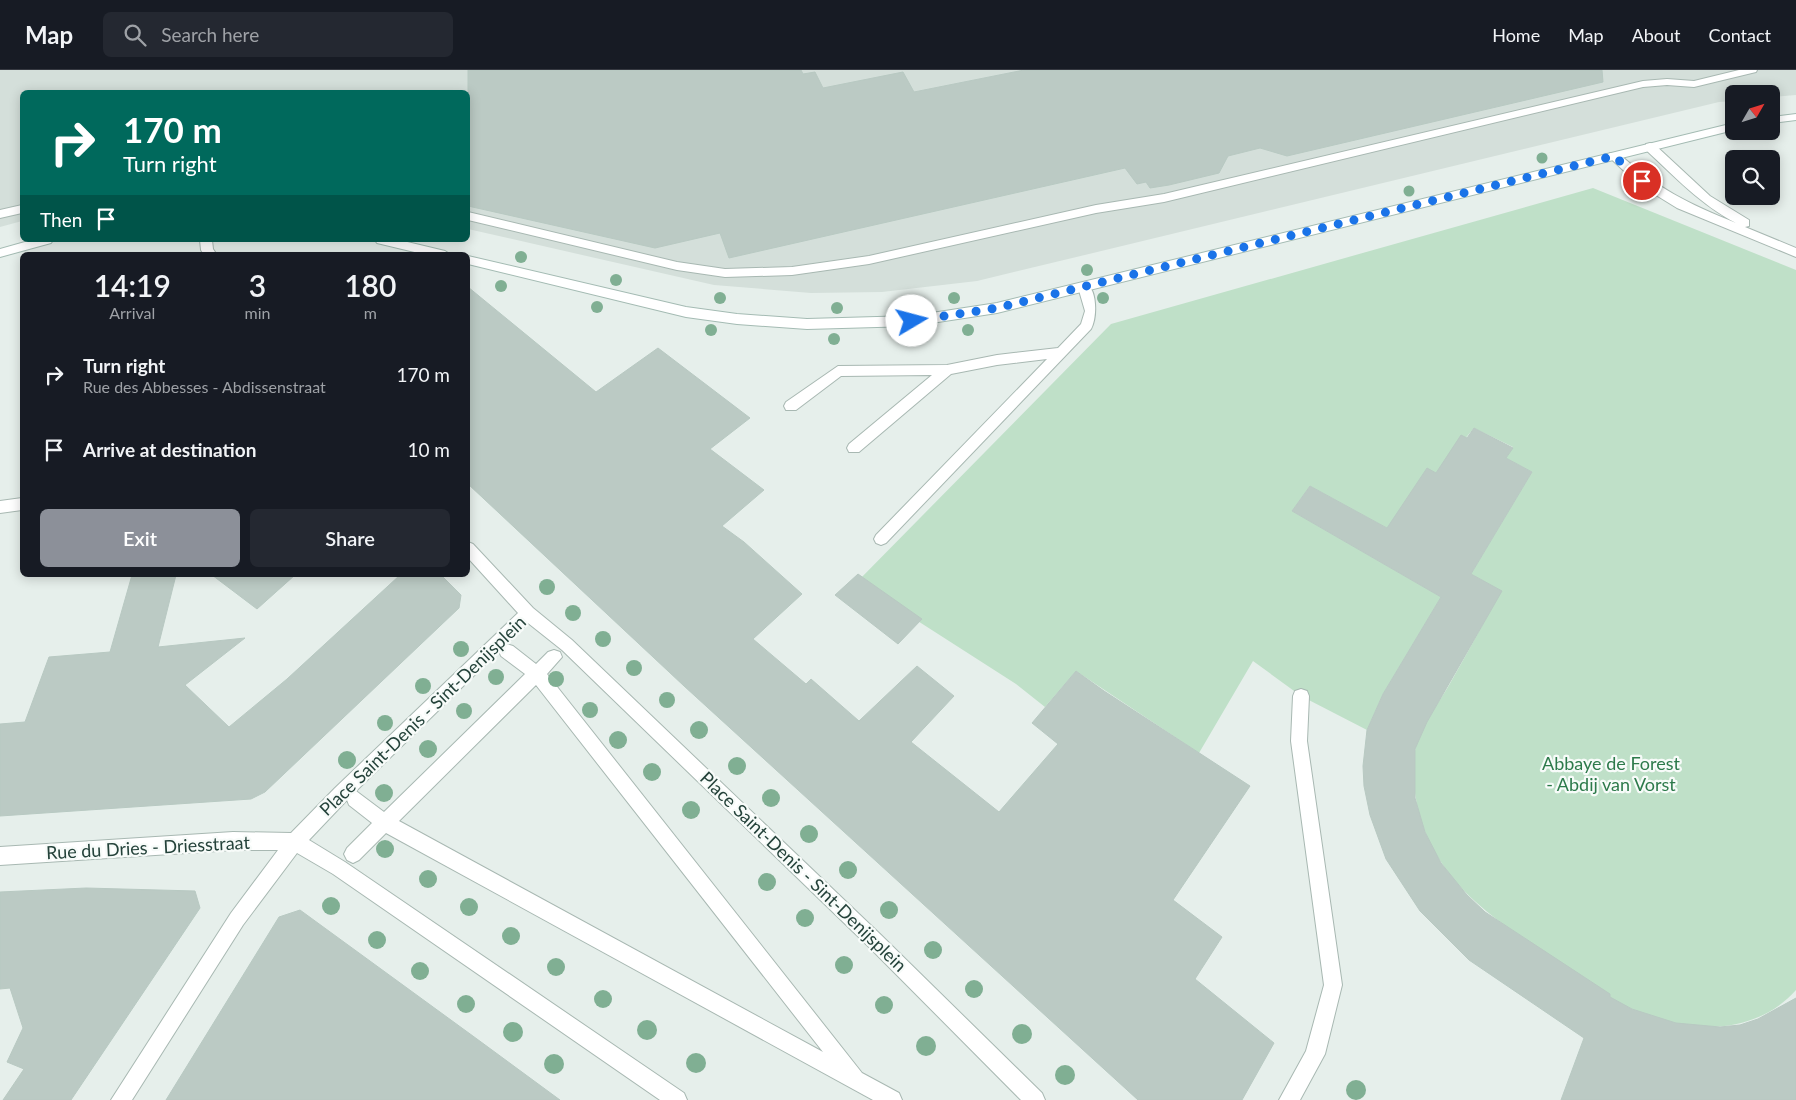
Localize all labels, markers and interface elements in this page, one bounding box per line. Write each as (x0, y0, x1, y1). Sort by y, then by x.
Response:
search box (103, 12, 453, 57)
text: Map (25, 20, 73, 49)
icon: search (121, 21, 149, 49)
text: Search here (161, 23, 259, 46)
text: Home (1492, 24, 1540, 46)
text: Map (1568, 24, 1604, 46)
text: About (1632, 24, 1681, 46)
text: Contact (1709, 24, 1771, 46)
north arrow (1725, 85, 1780, 140)
map controls (1725, 85, 1780, 205)
text: 170 m (123, 108, 222, 150)
icon: right (40, 110, 105, 175)
text: Turn right (123, 150, 217, 177)
button: search (1725, 150, 1780, 205)
pin (1621, 160, 1663, 202)
icon: arrive (1628, 167, 1656, 195)
icon: arrive (92, 205, 120, 233)
text: Then (40, 208, 82, 231)
text: 14:19 (94, 267, 171, 303)
text: 3 (249, 267, 266, 303)
text: 180 (344, 267, 396, 303)
position arrow (885, 294, 937, 346)
text: Arrival (109, 303, 155, 322)
text: min (245, 303, 270, 322)
text: m (364, 303, 377, 322)
text: Turn right (83, 354, 165, 377)
icon: right (40, 361, 68, 389)
text: 170 m (396, 363, 450, 386)
text: Rue des Abbesses - Abdissenstraat (83, 377, 326, 396)
icon: arrive (40, 436, 68, 464)
text: Arrive at destination (83, 438, 256, 461)
text: 10 m (407, 438, 450, 461)
button: Exit (40, 509, 240, 567)
button: Share (250, 509, 450, 567)
street label: Place Saint-Denis - Sint-Denijsplein (315, 611, 530, 820)
park label: Abbaye de Forest - Abdij van Vorst (1542, 752, 1680, 795)
street label: Place Saint-Denis - Sint-Denijsplein (696, 767, 911, 976)
street label: Rue du Dries - Driesstraat (46, 831, 251, 863)

